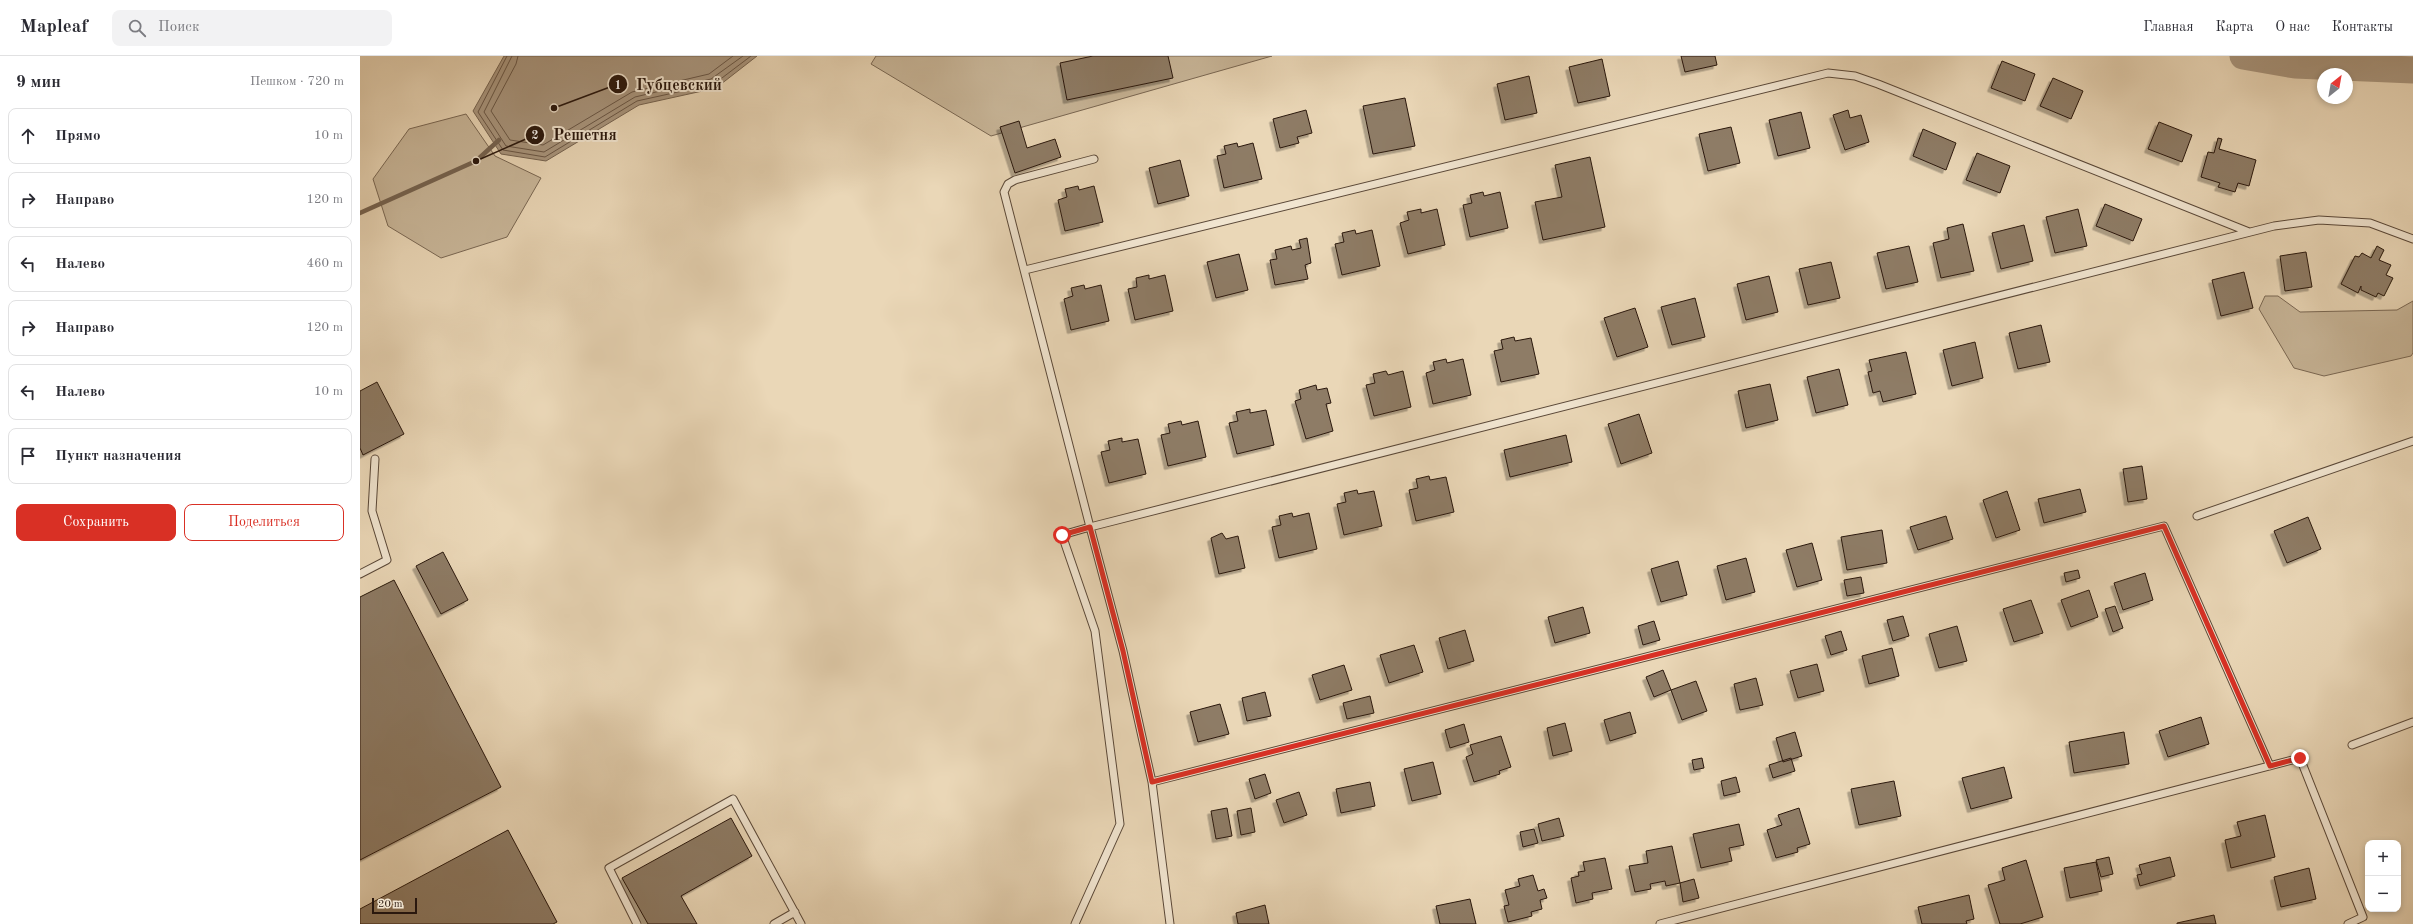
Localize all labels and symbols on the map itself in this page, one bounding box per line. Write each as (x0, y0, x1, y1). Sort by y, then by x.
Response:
north arrow (2317, 68, 2353, 104)
callout: Губцевский (608, 70, 730, 98)
text: Губцевский (636, 78, 722, 94)
text: 1 (615, 80, 621, 92)
callout: Решетня (525, 121, 625, 149)
text: Решетня (553, 128, 617, 144)
text: 2 (532, 130, 539, 142)
route start (1053, 526, 1071, 544)
route end (2291, 749, 2309, 767)
scale bar (372, 896, 417, 915)

